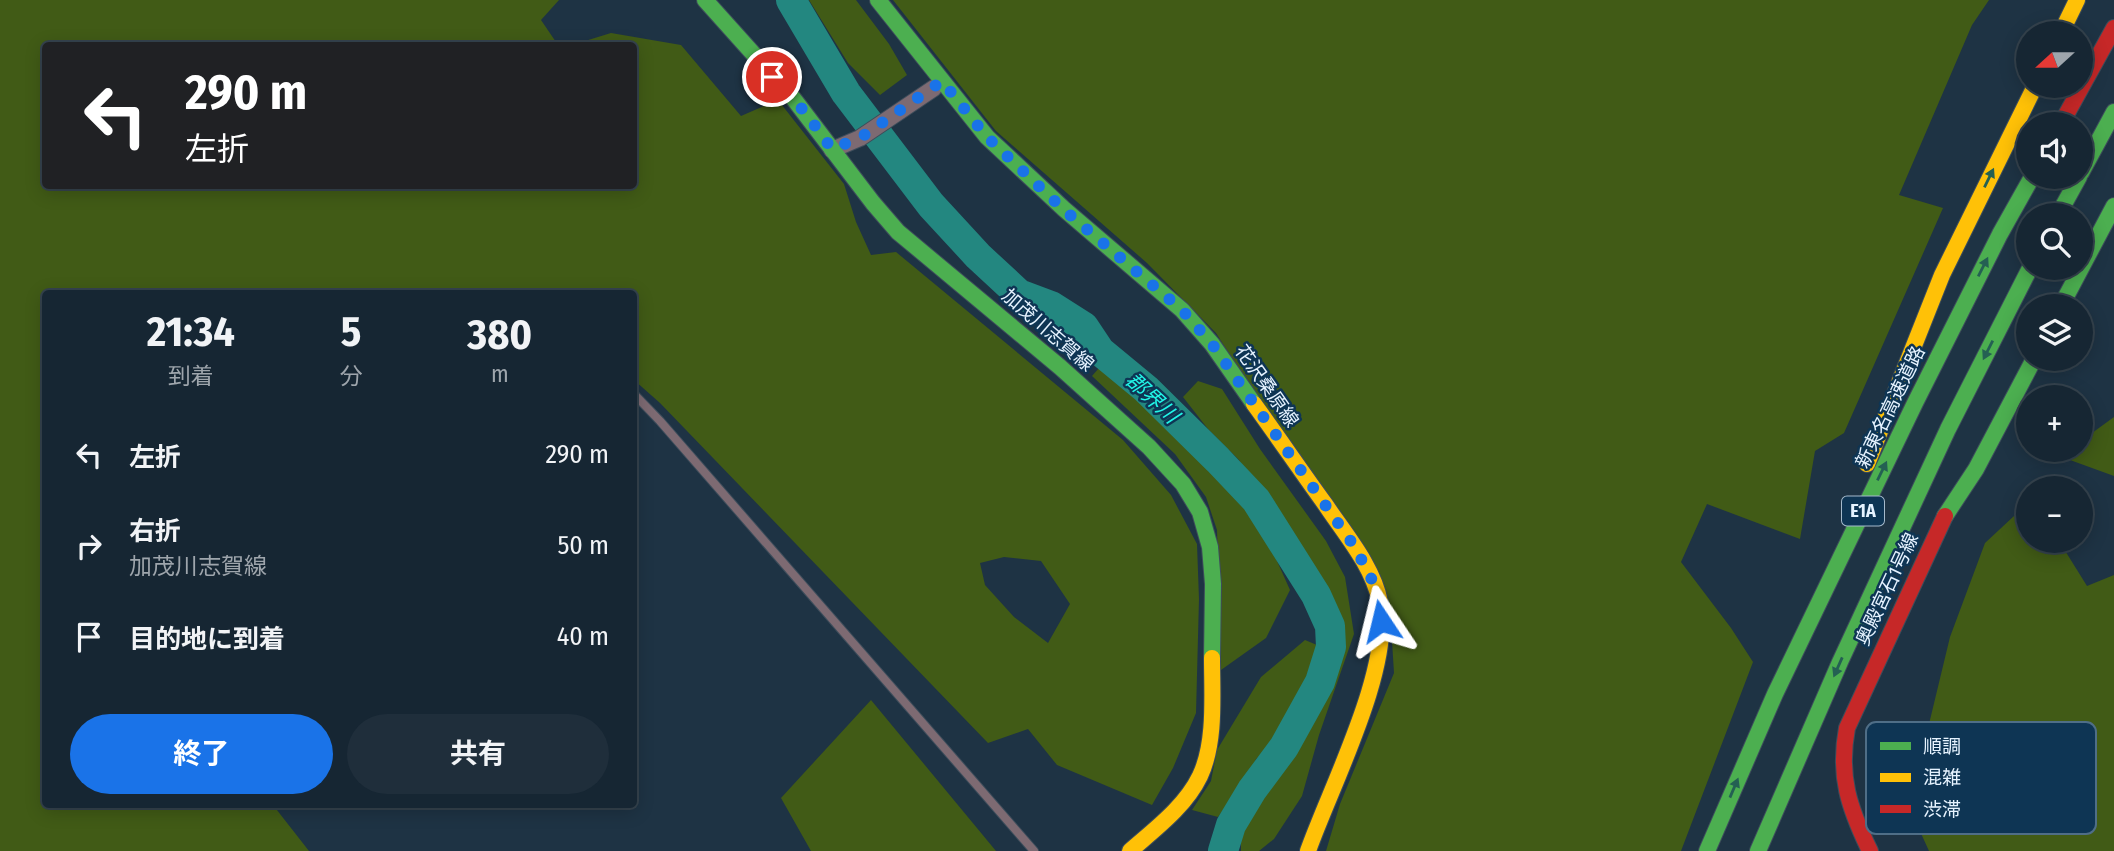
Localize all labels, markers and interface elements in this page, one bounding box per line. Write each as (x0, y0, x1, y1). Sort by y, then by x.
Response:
north arrow (2016, 21, 2093, 98)
map controls (2016, 21, 2093, 553)
pin (742, 47, 802, 107)
icon: arrive (753, 58, 791, 96)
text: 290 m (185, 63, 307, 122)
icon: left (70, 70, 161, 161)
button: sound (2016, 112, 2093, 189)
text: 左折 (185, 130, 249, 168)
one-way arrow (1983, 168, 1994, 188)
button: search (2016, 203, 2093, 280)
one-way arrow (1978, 257, 1989, 277)
street label: 加茂川志賀線 (997, 284, 1099, 376)
button: layers (2016, 294, 2093, 371)
text: 21:34 (147, 307, 235, 357)
text: 5 (341, 307, 361, 357)
text: 380 (467, 310, 532, 360)
street label: 花沢桑原線 (1230, 340, 1304, 432)
one-way arrow (1982, 340, 1993, 360)
street label: 新東名高速道路 (1851, 342, 1929, 472)
text: m (491, 360, 509, 388)
text: 到着 (168, 362, 214, 390)
text: 分 (340, 362, 363, 390)
water label: 郡界川 (1120, 367, 1185, 430)
button: + (2016, 385, 2093, 462)
icon: left (70, 436, 108, 474)
text: 290 m (545, 439, 609, 470)
text: 左折 (129, 442, 181, 473)
one-way arrow (1876, 461, 1888, 481)
button: − (2016, 476, 2093, 553)
road number: E1A (1842, 496, 1884, 526)
text: 右折 (129, 516, 181, 547)
icon: right (70, 527, 108, 565)
street label: 奥殿宮石1号線 (1851, 529, 1923, 649)
text: 50 m (557, 530, 609, 561)
text: 加茂川志賀線 (129, 552, 267, 580)
position arrow (1344, 584, 1418, 658)
icon: arrive (70, 618, 108, 656)
text: 40 m (557, 621, 609, 652)
text: 目的地に到着 (129, 624, 285, 655)
one-way arrow (1832, 656, 1843, 677)
button: 終了 (70, 714, 333, 794)
button: 共有 (347, 714, 609, 794)
legend (1866, 722, 2096, 834)
text: 順調 (1923, 735, 1961, 758)
text: 混雑 (1923, 766, 1961, 789)
one-way arrow (1729, 778, 1740, 799)
text: 渋滞 (1923, 798, 1961, 821)

